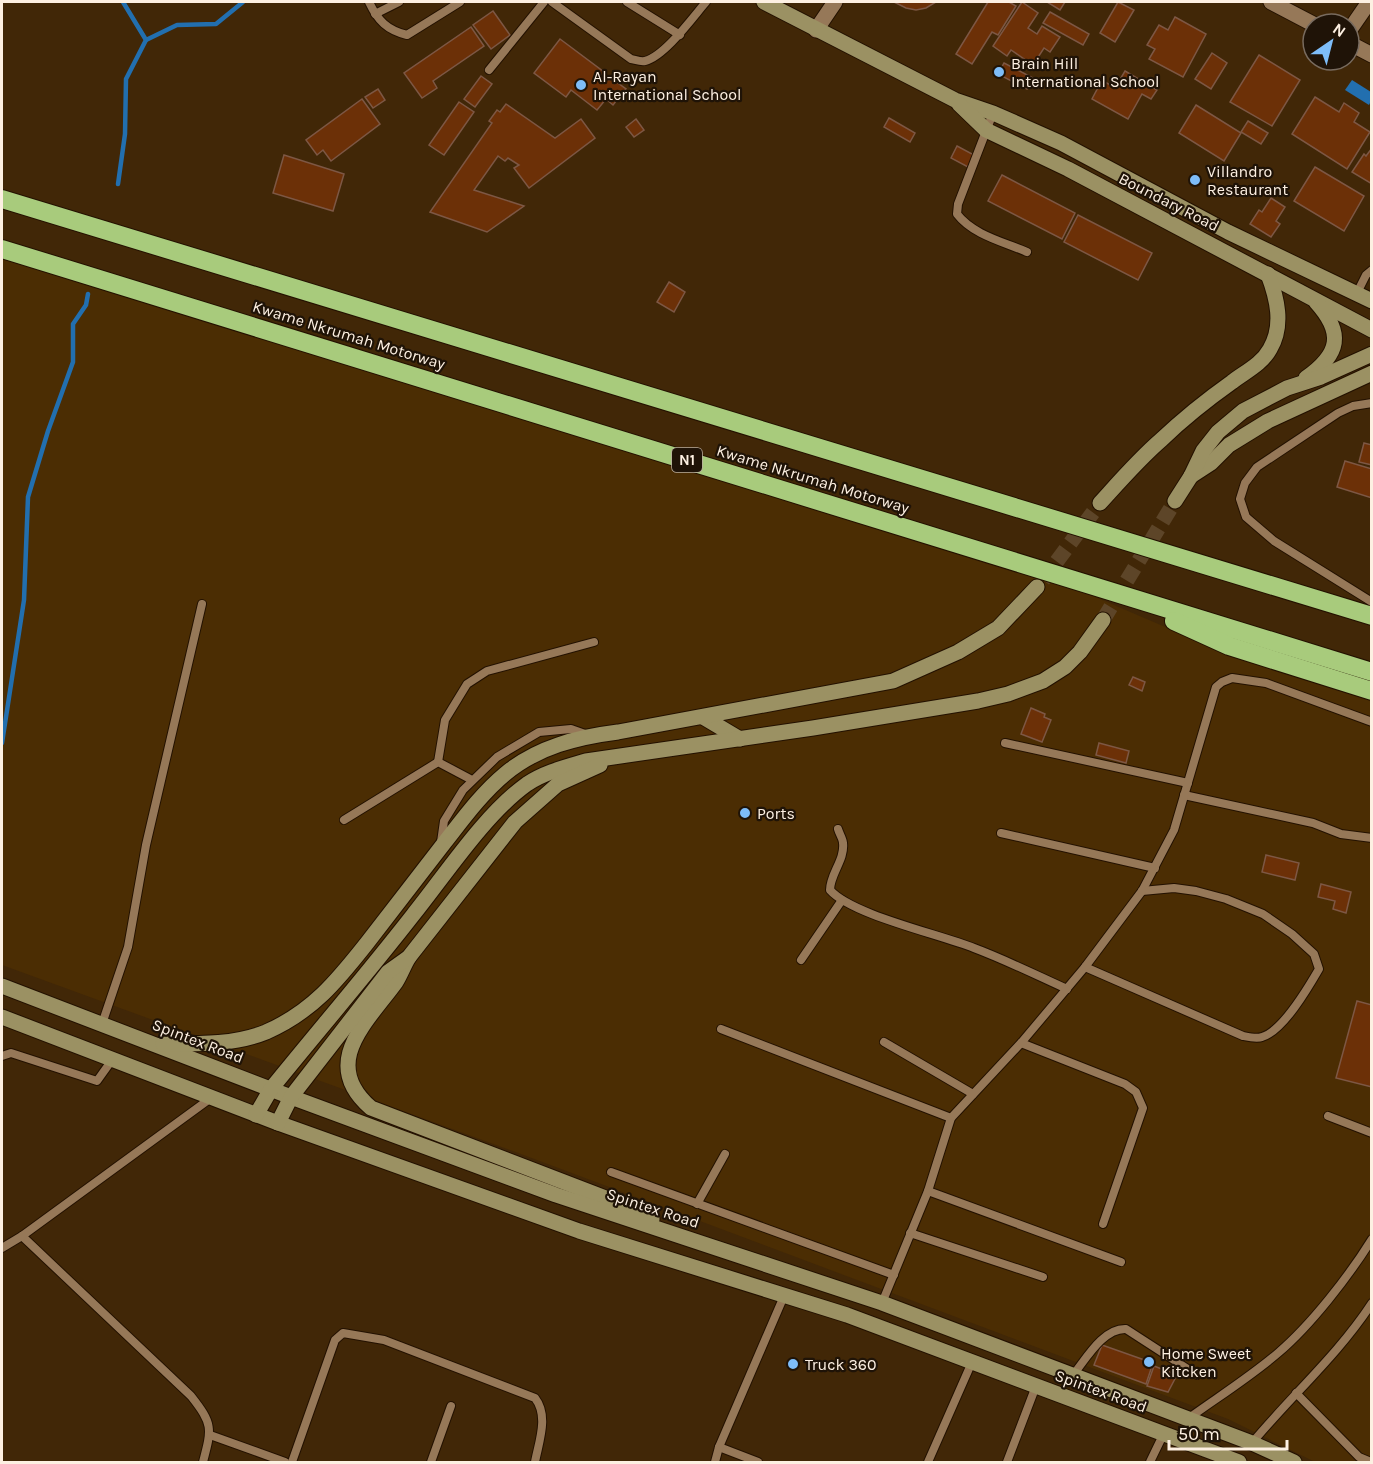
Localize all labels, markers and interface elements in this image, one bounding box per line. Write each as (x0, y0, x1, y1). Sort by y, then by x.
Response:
north arrow (1301, 12, 1361, 72)
text: N (1329, 19, 1349, 41)
place label: Brain Hill International School (1011, 54, 1159, 91)
marker: Brain Hill International School (992, 65, 1006, 79)
place label: Al-Rayan International School (593, 67, 741, 104)
marker: Al-Rayan International School (574, 78, 588, 92)
place label: Villandro Restaurant (1207, 162, 1288, 199)
street label: Boundary Road (1116, 169, 1222, 235)
marker: Villandro Restaurant (1188, 173, 1202, 187)
street label: Kwame Nkrumah Motorway (250, 297, 448, 374)
street label: Kwame Nkrumah Motorway (714, 441, 912, 518)
road number: N1 (672, 448, 702, 472)
place label: Ports (757, 804, 795, 823)
marker: Ports (738, 806, 752, 820)
street label: Spintex Road (150, 1015, 246, 1067)
street label: Spintex Road (604, 1184, 702, 1232)
place label: Home Sweet Kitcken (1161, 1344, 1251, 1381)
place label: Truck 360 (805, 1355, 877, 1374)
marker: Home Sweet Kitcken (1142, 1355, 1156, 1369)
marker: Truck 360 (786, 1357, 800, 1371)
street label: Spintex Road (1052, 1366, 1150, 1416)
scale bar (1169, 1413, 1288, 1451)
text: 50 m (1178, 1423, 1220, 1445)

